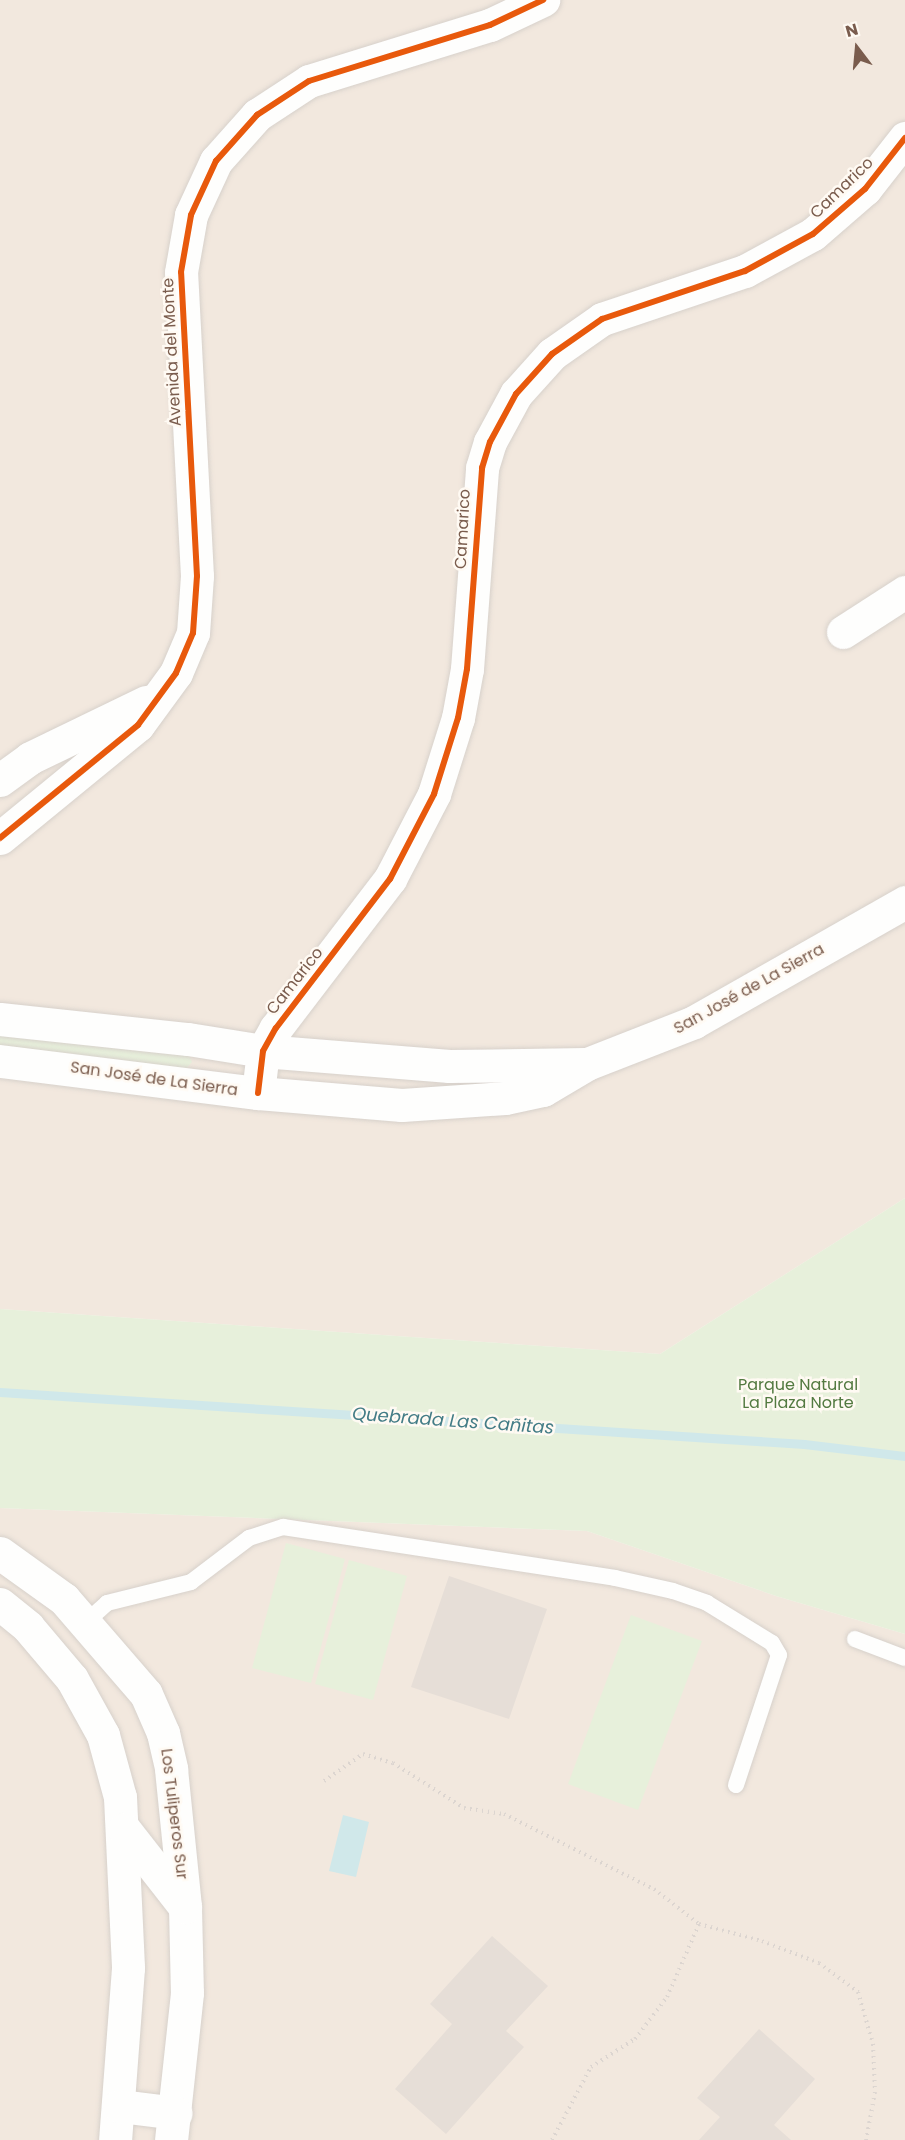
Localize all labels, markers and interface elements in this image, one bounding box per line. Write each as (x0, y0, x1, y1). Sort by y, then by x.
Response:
north arrow (827, 18, 887, 78)
text: N (843, 18, 861, 43)
street label: Camarico (806, 153, 878, 223)
street label: Avenida del Monte (159, 277, 185, 427)
street label: Camarico (451, 488, 475, 570)
street label: San José de La Sierra (670, 940, 828, 1038)
street label: Camarico (263, 943, 327, 1019)
street label: San José de La Sierra (69, 1058, 239, 1100)
park label: Parque Natural La Plaza Norte (738, 1375, 858, 1413)
water label: Quebrada Las Cañitas (351, 1403, 555, 1439)
street label: Los Tuliperos Sur (156, 1747, 192, 1881)

